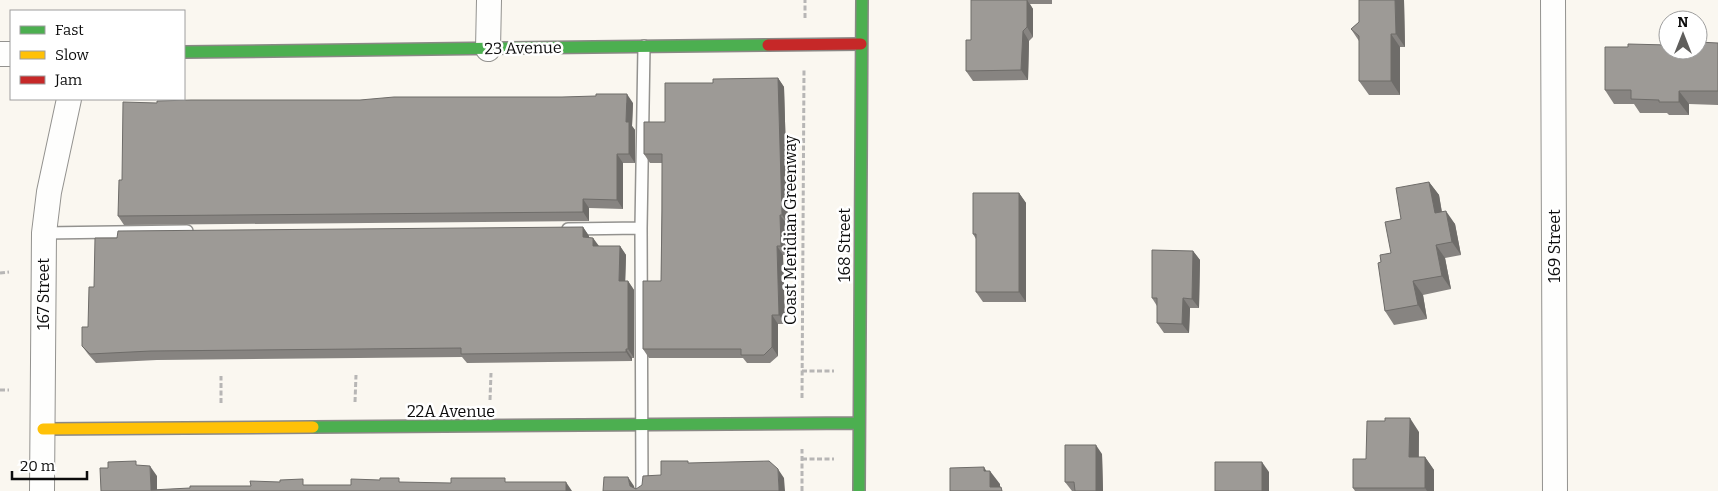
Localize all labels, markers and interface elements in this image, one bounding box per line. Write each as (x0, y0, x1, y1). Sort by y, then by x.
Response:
legend (10, 10, 185, 100)
north arrow (1658, 10, 1708, 60)
text: N (1678, 14, 1689, 31)
text: Fast (55, 21, 84, 39)
street label: 23 Avenue (484, 38, 562, 58)
text: Slow (55, 46, 90, 64)
text: Jam (54, 71, 83, 89)
street label: Coast Meridian Greenway (781, 135, 800, 325)
street label: 168 Street (835, 208, 854, 282)
street label: 169 Street (1545, 209, 1564, 283)
street label: 167 Street (34, 258, 53, 330)
street label: 22A Avenue (407, 402, 495, 421)
scale bar (12, 448, 88, 480)
text: 20 m (20, 457, 56, 475)

